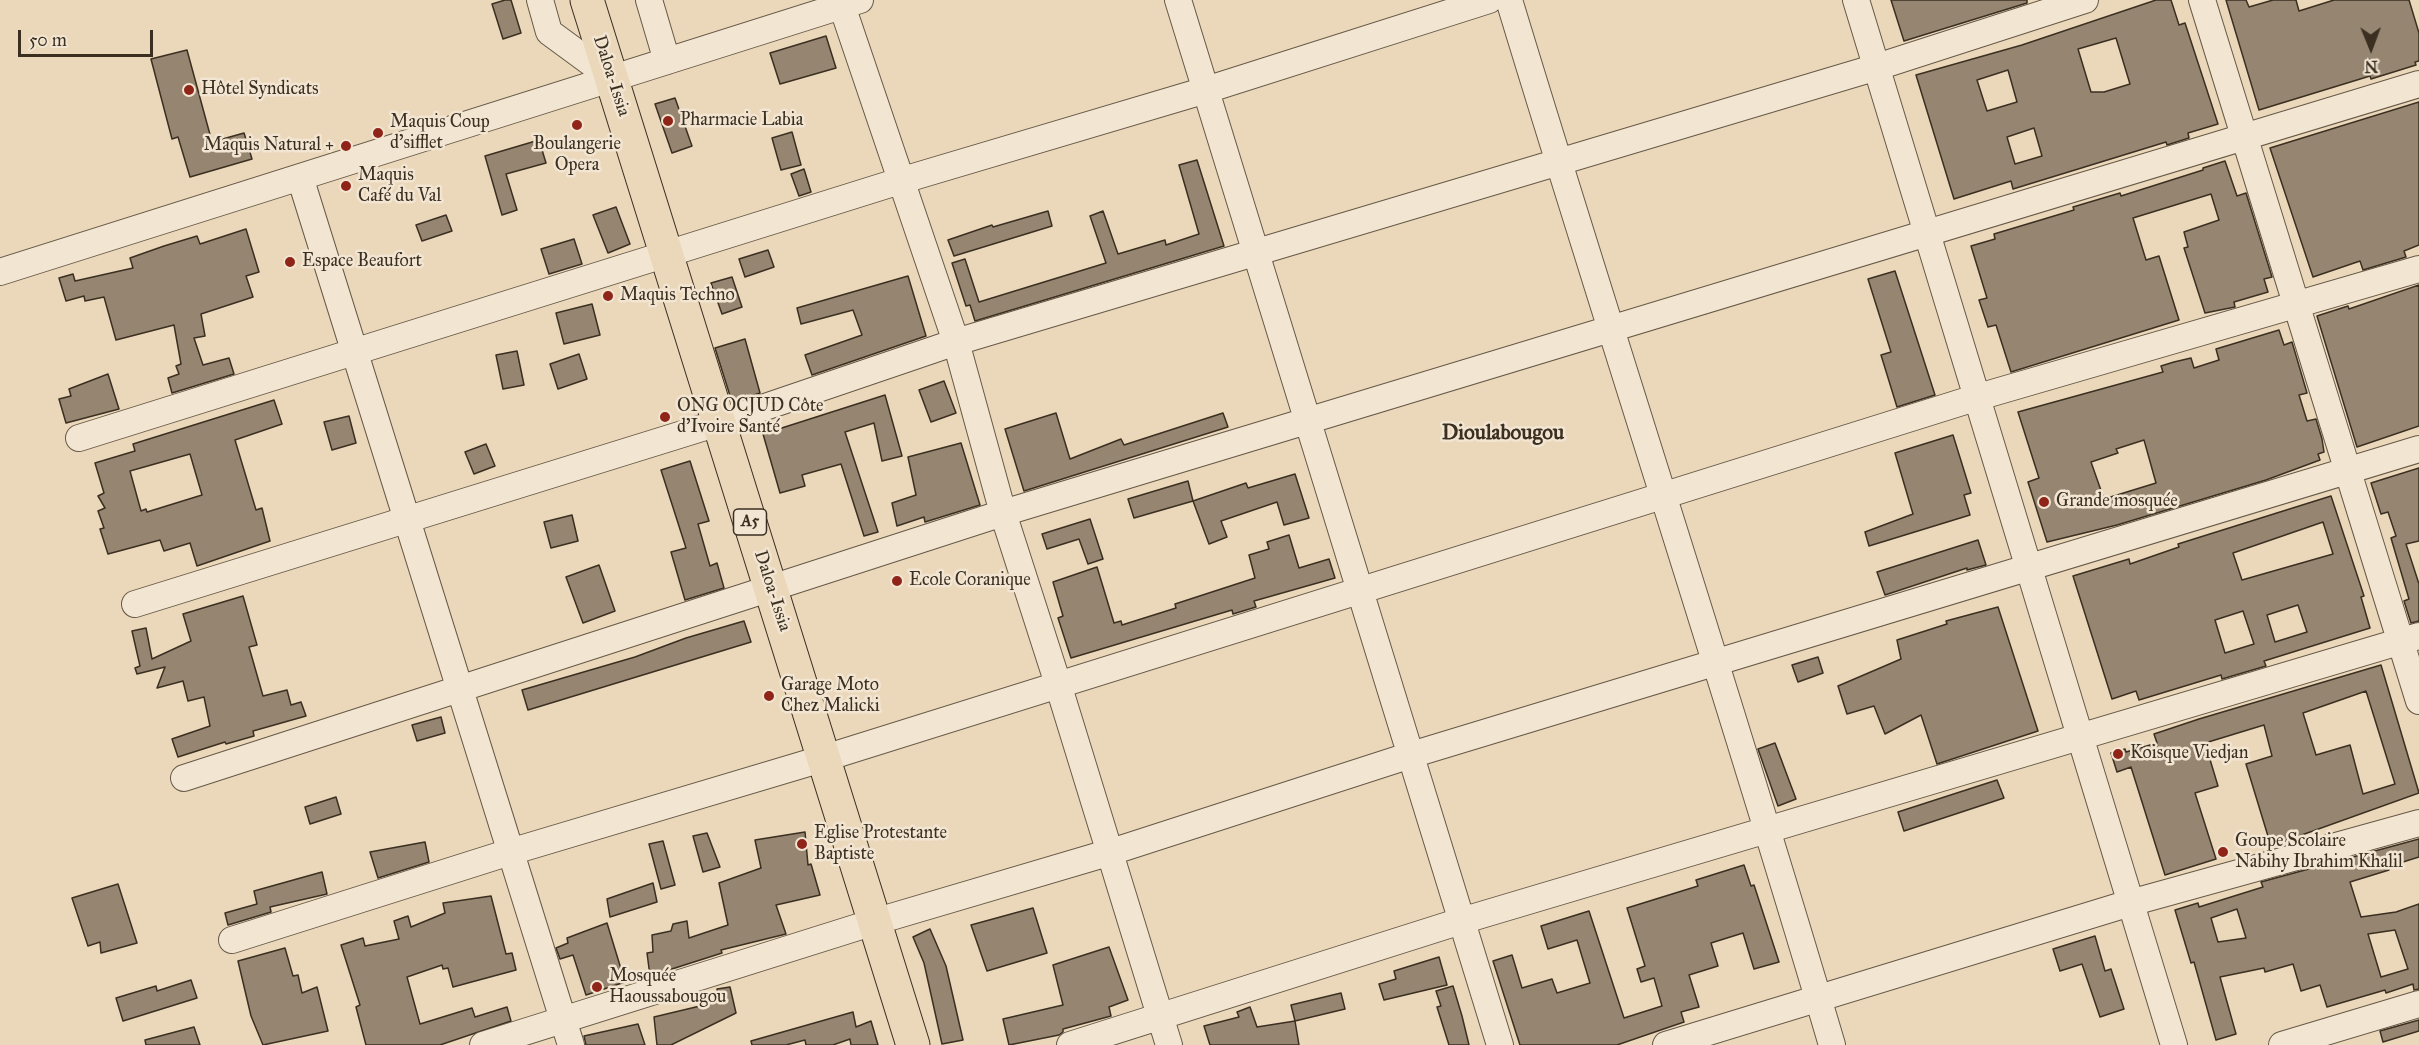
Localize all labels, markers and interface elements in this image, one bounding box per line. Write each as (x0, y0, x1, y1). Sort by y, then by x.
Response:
scale bar (21, 18, 156, 56)
north arrow (2341, 18, 2401, 78)
text: 50 m (29, 29, 67, 51)
street label: Daloa-Issia (588, 33, 634, 119)
text: N (2364, 57, 2378, 76)
place label: Hôtel Syndicats (201, 79, 319, 101)
marker: Hôtel Syndicats (182, 83, 196, 97)
place label: Pharmacie Labia (680, 110, 803, 132)
place label: Maquis Coup d'sifflet (390, 112, 490, 154)
marker: Pharmacie Labia (661, 114, 675, 128)
marker: Boulangerie Opera (570, 118, 584, 132)
marker: Maquis Coup d'sifflet (371, 126, 385, 140)
place label: Boulangerie Opera (533, 134, 621, 176)
place label: Maquis Natural + (204, 135, 334, 157)
marker: Maquis Natural + (339, 139, 353, 153)
place label: Maquis Café du Val (358, 165, 441, 207)
marker: Maquis Café du Val (339, 179, 353, 193)
place label: Espace Beaufort (302, 251, 422, 273)
marker: Espace Beaufort (283, 255, 297, 269)
place label: Maquis Techno (620, 285, 735, 307)
marker: Maquis Techno (601, 289, 615, 303)
place label: ONG OCJUD Côte d'Ivoire Santé (677, 396, 823, 438)
marker: ONG OCJUD Côte d'Ivoire Santé (658, 410, 672, 424)
district label: Dioulabougou (1442, 421, 1564, 447)
place label: Grande mosquée (2056, 491, 2178, 513)
marker: Grande mosquée (2037, 495, 2051, 509)
road number: A5 (734, 509, 766, 535)
street label: Daloa-Issia (749, 548, 795, 634)
place label: Ecole Coranique (909, 570, 1031, 592)
marker: Ecole Coranique (890, 574, 904, 588)
place label: Garage Moto Chez Malicki (781, 675, 880, 718)
marker: Garage Moto Chez Malicki (762, 689, 776, 703)
place label: Koisque Viedjan (2130, 743, 2248, 765)
marker: Koisque Viedjan (2111, 747, 2125, 761)
place label: Eglise Protestante Baptiste (814, 823, 947, 866)
place label: Goupe Scolaire Nabihy Ibrahim Khalil (2235, 831, 2403, 874)
marker: Eglise Protestante Baptiste (795, 837, 809, 851)
marker: Goupe Scolaire Nabihy Ibrahim Khalil (2216, 845, 2230, 859)
place label: Mosquée Haoussabougou (609, 966, 726, 1008)
marker: Mosquée Haoussabougou (590, 980, 604, 994)

